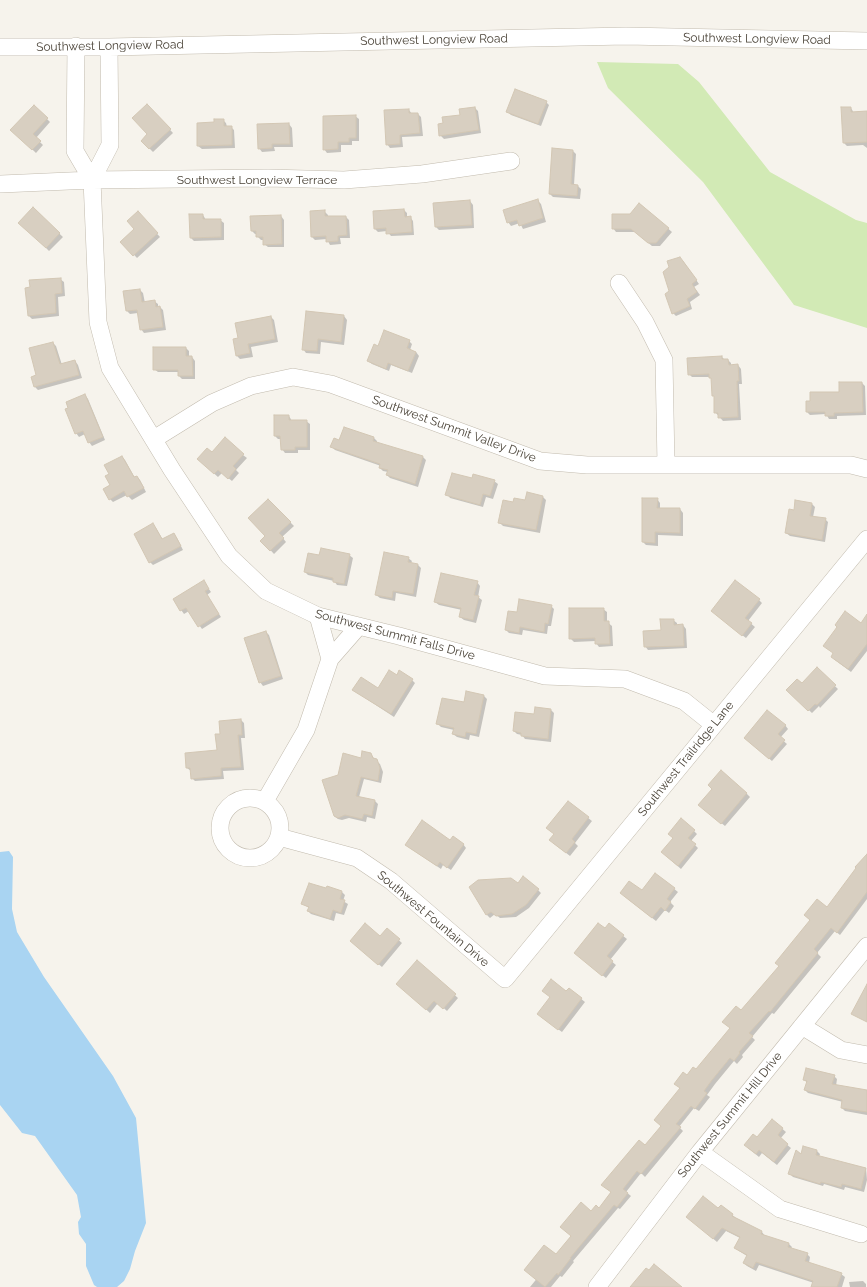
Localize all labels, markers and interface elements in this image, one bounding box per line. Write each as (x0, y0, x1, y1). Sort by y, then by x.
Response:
street label: Southwest Longview Road (683, 31, 831, 47)
street label: Southwest Longview Road (360, 32, 508, 48)
street label: Southwest Longview Road (36, 38, 184, 54)
street label: Southwest Longview Terrace (177, 173, 337, 187)
street label: Southwest Summit Valley Drive (370, 393, 538, 465)
street label: Southwest Summit Falls Drive (314, 607, 476, 663)
street label: Southwest Trailridge Lane (635, 698, 737, 820)
street label: Southwest Fountain Drive (374, 868, 492, 970)
street label: Southwest Summit Hill Drive (675, 1049, 785, 1181)

